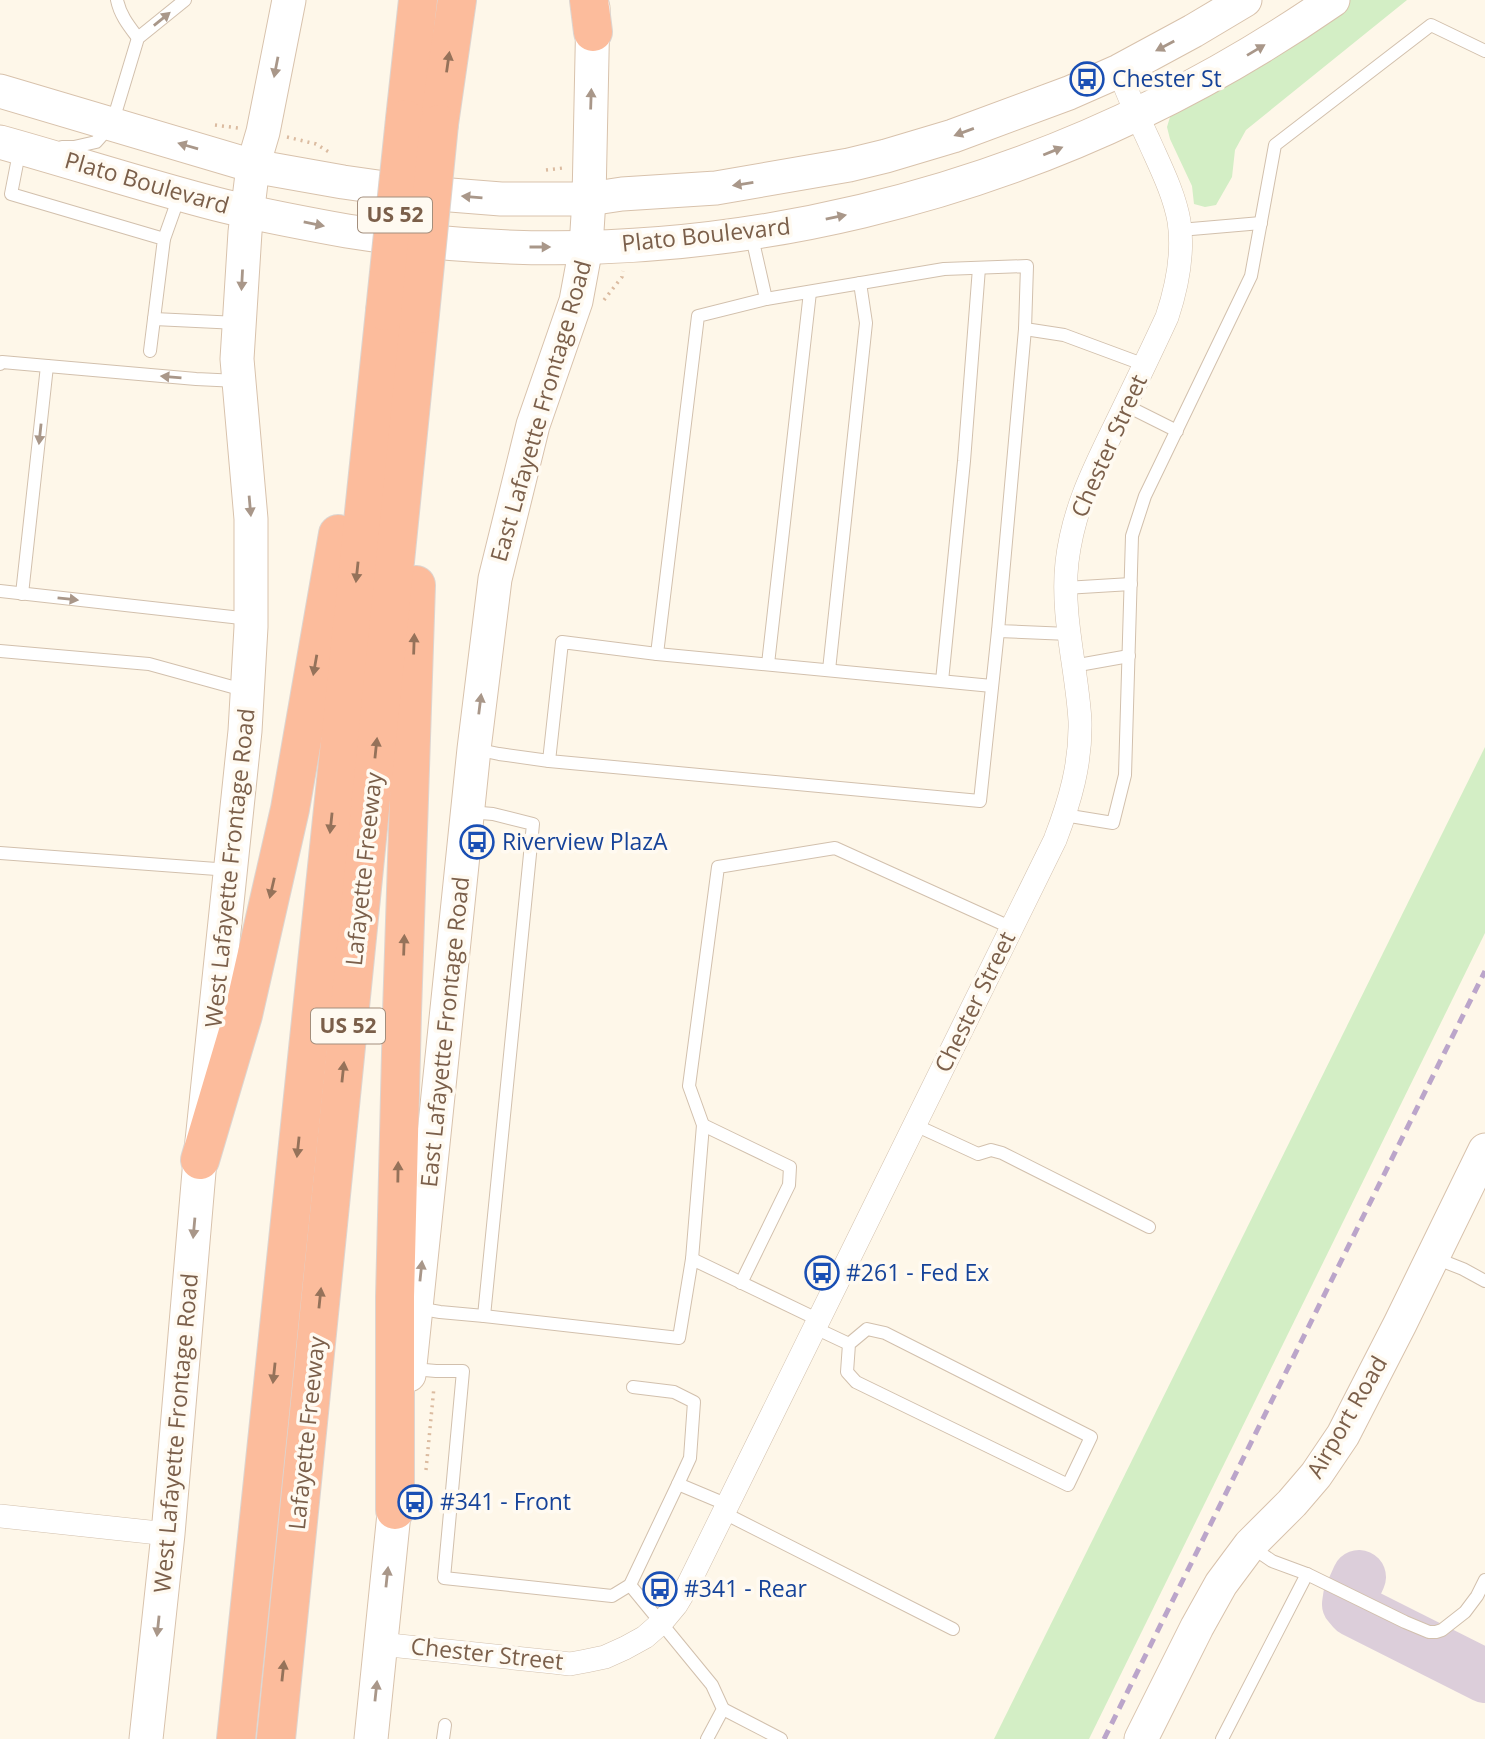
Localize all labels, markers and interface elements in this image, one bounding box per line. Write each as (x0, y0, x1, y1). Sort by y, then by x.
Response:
one-way arrow (152, 12, 170, 27)
one-way arrow (1155, 40, 1174, 52)
one-way arrow (1247, 43, 1266, 56)
one-way arrow (443, 51, 454, 73)
one-way arrow (270, 56, 281, 78)
bus stop icon: Chester St (1068, 60, 1106, 98)
place label: Chester St (1112, 62, 1222, 94)
one-way arrow (586, 88, 597, 110)
one-way arrow (954, 126, 975, 137)
one-way arrow (177, 140, 198, 150)
street label: Plato Boulevard (61, 143, 233, 221)
one-way arrow (1042, 145, 1063, 156)
one-way arrow (732, 178, 754, 189)
one-way arrow (461, 191, 483, 202)
road number: US 52 (358, 198, 432, 232)
street label: Plato Boulevard (620, 209, 792, 259)
one-way arrow (825, 212, 847, 223)
one-way arrow (303, 219, 325, 230)
one-way arrow (529, 241, 551, 253)
street label: East Lafayette Frontage Road (482, 256, 598, 565)
one-way arrow (236, 269, 247, 291)
street label: Chester Street (1062, 369, 1154, 522)
one-way arrow (159, 371, 181, 382)
one-way arrow (34, 423, 45, 445)
one-way arrow (244, 496, 255, 518)
one-way arrow (352, 562, 363, 584)
one-way arrow (57, 594, 79, 605)
one-way arrow (408, 632, 420, 654)
one-way arrow (309, 654, 320, 676)
one-way arrow (474, 693, 485, 715)
street label: West Lafayette Frontage Road (196, 707, 262, 1029)
one-way arrow (371, 737, 382, 759)
street label: Lafayette Freeway (337, 770, 389, 967)
one-way arrow (326, 812, 337, 834)
bus stop icon: Riverview PlazA (458, 823, 496, 861)
place label: Riverview PlazA (502, 825, 668, 857)
street label: East Lafayette Frontage Road (412, 875, 476, 1189)
one-way arrow (266, 877, 277, 899)
street label: Chester Street (926, 926, 1022, 1077)
one-way arrow (399, 933, 410, 955)
road number: US 52 (311, 1009, 385, 1044)
one-way arrow (338, 1061, 349, 1083)
one-way arrow (292, 1136, 303, 1158)
one-way arrow (392, 1161, 404, 1183)
one-way arrow (189, 1218, 200, 1240)
bus stop icon: #261 - Fed Ex (803, 1254, 841, 1292)
place label: #261 - Fed Ex (846, 1256, 989, 1288)
one-way arrow (415, 1260, 426, 1282)
street label: West Lafayette Frontage Road (145, 1272, 205, 1594)
one-way arrow (315, 1287, 326, 1309)
street label: Lafayette Freeway (280, 1334, 332, 1531)
street label: Airport Road (1298, 1350, 1394, 1483)
one-way arrow (268, 1362, 279, 1384)
bus stop icon: #341 - Front (396, 1483, 434, 1521)
place label: #341 - Front (440, 1485, 571, 1517)
one-way arrow (382, 1565, 393, 1587)
bus stop icon: #341 - Rear (641, 1570, 679, 1608)
place label: #341 - Rear (684, 1572, 808, 1604)
one-way arrow (153, 1615, 164, 1637)
street label: Chester Street (409, 1629, 565, 1677)
one-way arrow (277, 1660, 288, 1682)
one-way arrow (370, 1680, 381, 1702)

